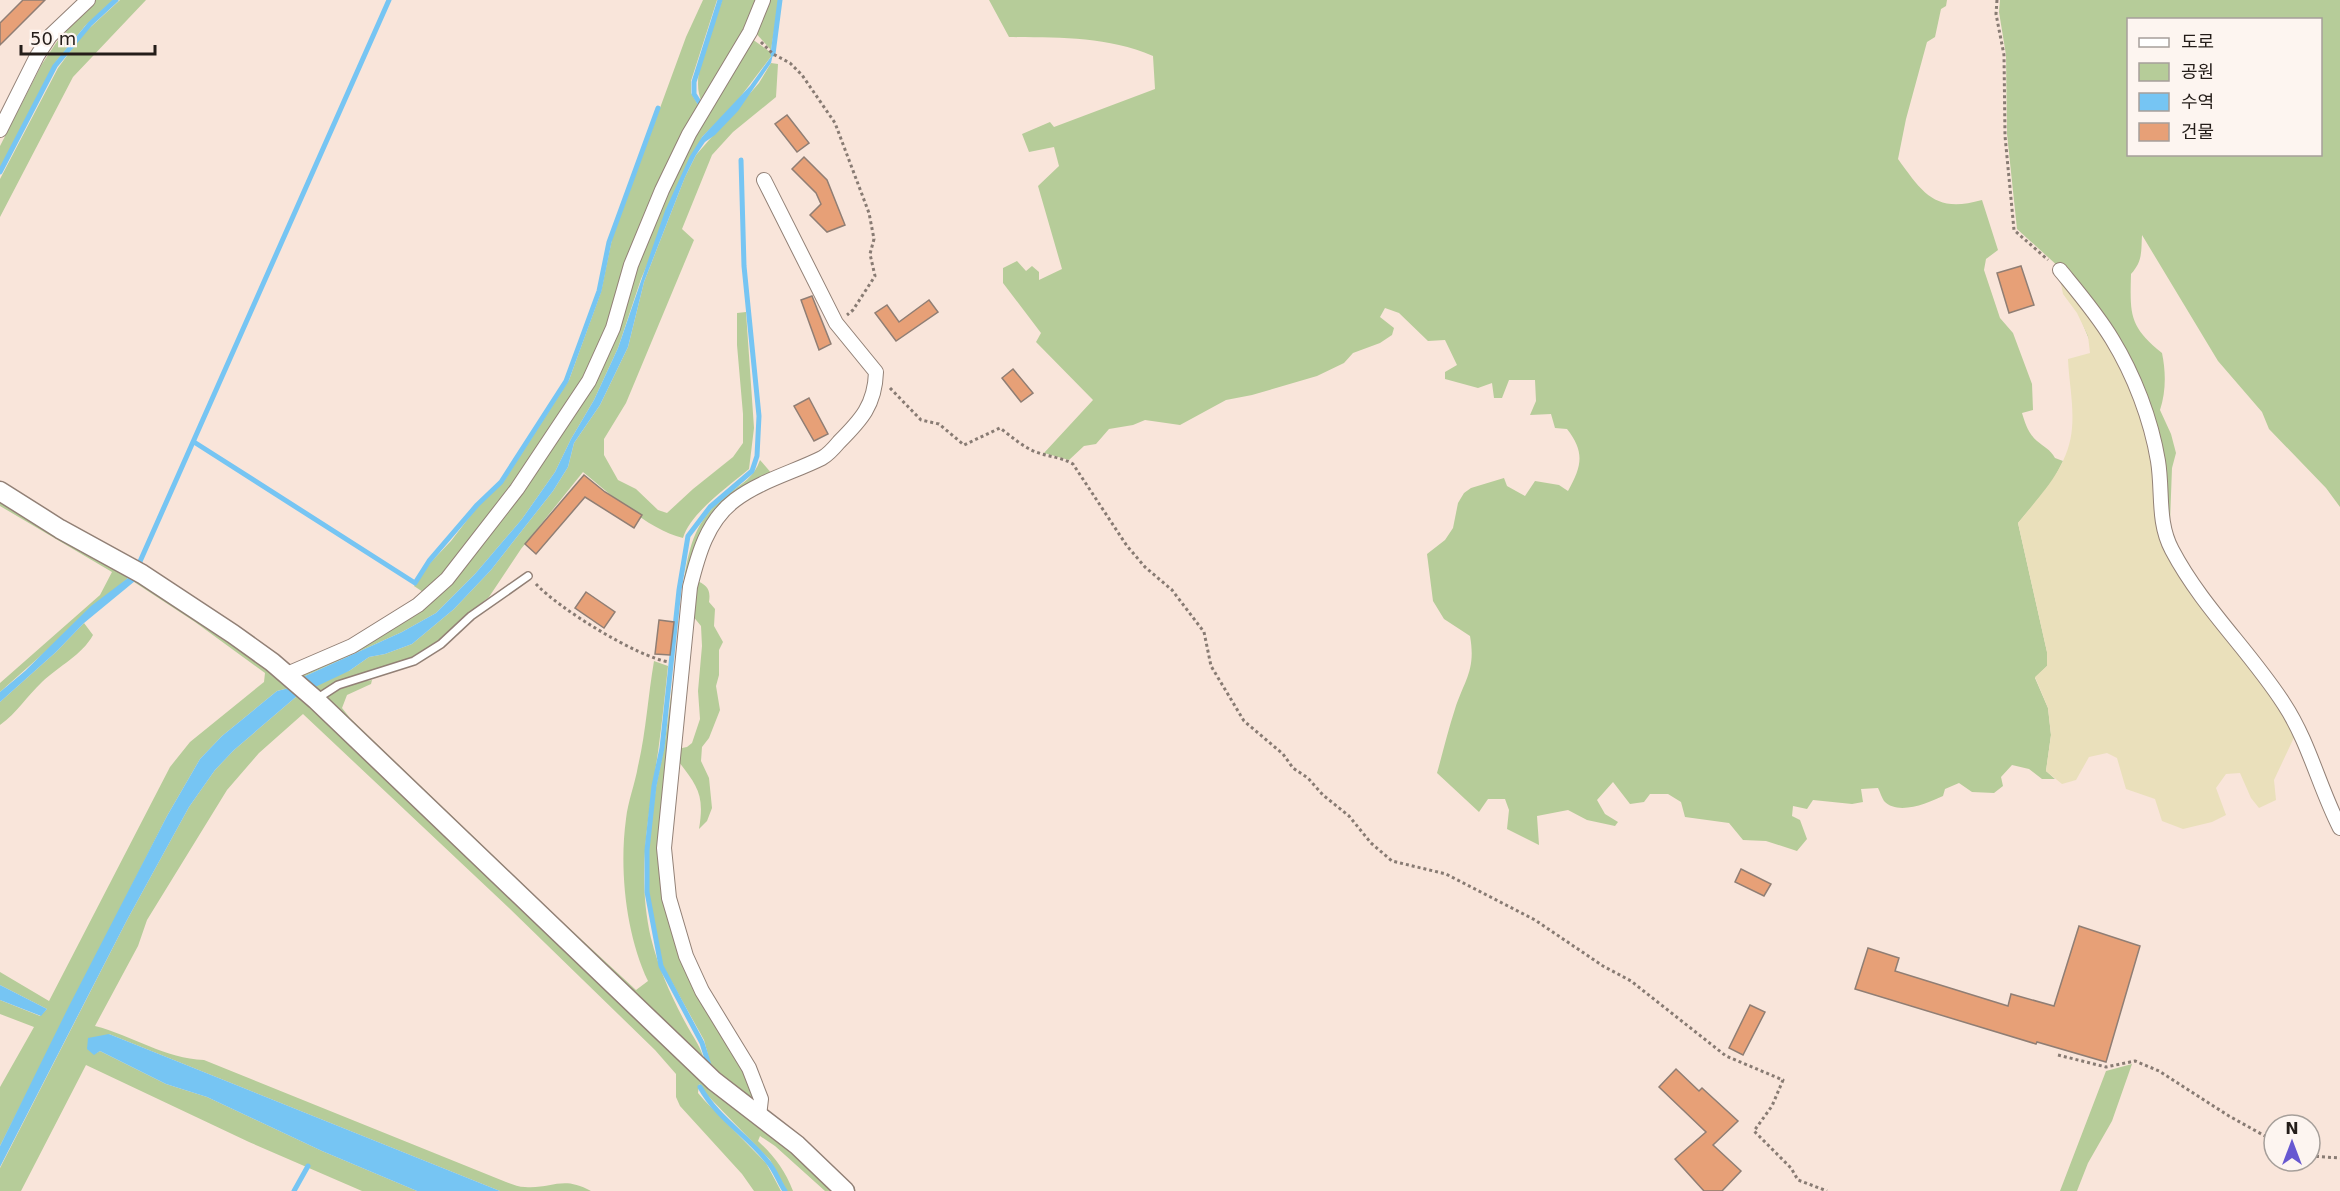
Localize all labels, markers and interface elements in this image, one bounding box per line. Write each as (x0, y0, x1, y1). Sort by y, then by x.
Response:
scale bar (21, 18, 154, 56)
legend (2127, 18, 2322, 156)
text: 50 m (30, 28, 76, 49)
text: 도로 (2181, 31, 2214, 52)
text: 공원 (2181, 61, 2214, 82)
text: 수역 (2181, 91, 2214, 112)
text: 건물 (2181, 121, 2214, 142)
north arrow (2262, 1113, 2322, 1173)
text: N (2285, 1119, 2299, 1138)

